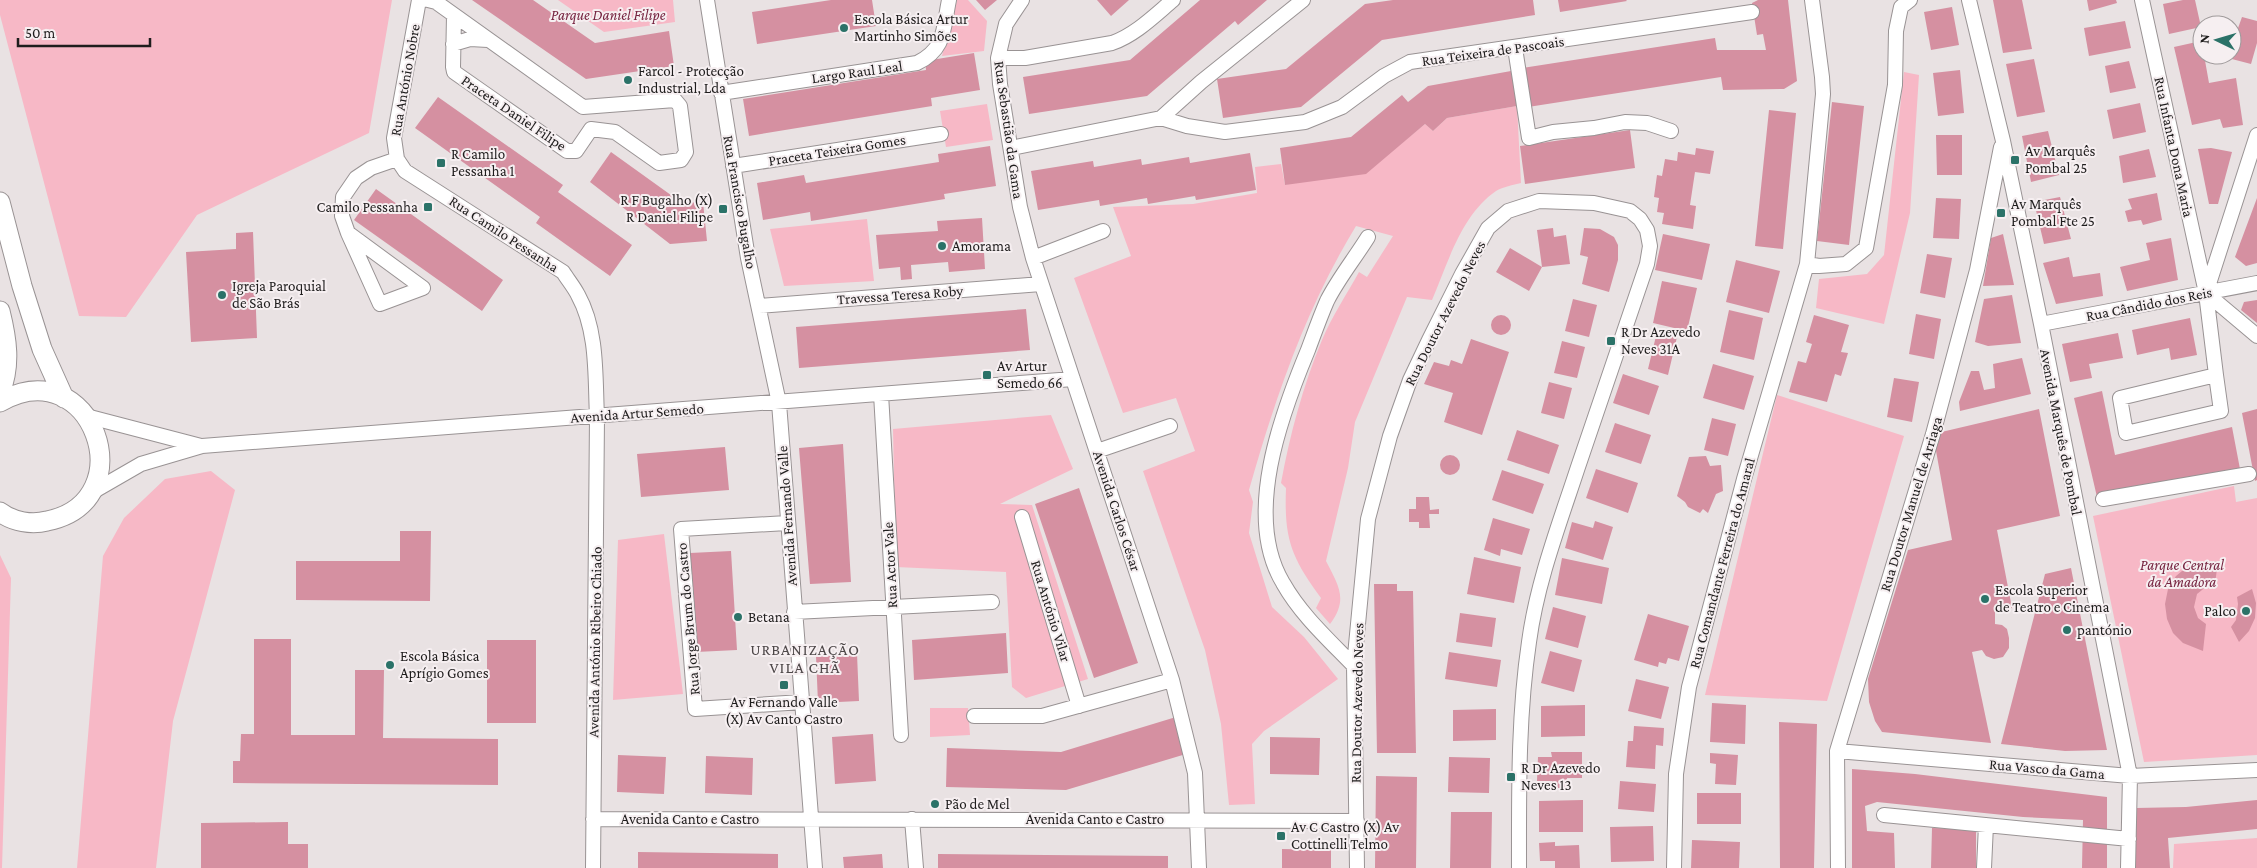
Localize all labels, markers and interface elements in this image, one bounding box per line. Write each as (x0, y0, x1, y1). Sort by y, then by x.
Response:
park label: Parque Daniel Filipe (551, 7, 666, 24)
place label: Escola Básica Artur Martinho Simões (854, 11, 969, 44)
scale bar (18, 15, 150, 47)
north arrow (2192, 15, 2242, 65)
street label: Rua António Nobre (387, 22, 423, 137)
marker: Escola Básica Artur Martinho Simões (838, 22, 850, 34)
text: 50 m (25, 25, 55, 41)
street label: Rua Teixeira de Pascoais (1421, 33, 1565, 69)
text: N (2196, 33, 2212, 44)
street label: Largo Raul Leal (810, 58, 904, 87)
street label: Rua Sebastião da Gama (991, 60, 1027, 200)
place label: Farcol - Protecção Industrial, Lda (638, 63, 744, 96)
street label: Praceta Daniel Filipe (458, 72, 570, 155)
marker: Farcol - Protecção Industrial, Lda (622, 74, 634, 86)
street label: Rua Infanta Dona Maria (2151, 75, 2197, 219)
street label: Praceta Teixeira Gomes (767, 131, 907, 169)
street label: Rua Francisco Bugalho (719, 134, 760, 270)
place label: Av Marquês Pombal 25 (2025, 143, 2096, 176)
place label: R Camilo Pessanha 1 (451, 146, 514, 179)
marker: Av Marquês Pombal 25 (2009, 154, 2021, 166)
marker: R Camilo Pessanha 1 (435, 157, 447, 169)
place label: R F Bugalho (X) R Daniel Filipe (620, 192, 713, 226)
street label: Rua Camilo Pessanha (446, 193, 562, 275)
place label: Av Marquês Pombal Fte 25 (2011, 196, 2095, 229)
place label: Camilo Pessanha (317, 199, 418, 215)
marker: Camilo Pessanha (422, 201, 434, 213)
marker: R F Bugalho (X) R Daniel Filipe (717, 203, 729, 215)
marker: Av Marquês Pombal Fte 25 (1995, 207, 2007, 219)
place label: Amorama (952, 238, 1011, 254)
street label: Rua Doutor Azevedo Neves (1401, 238, 1489, 388)
marker: Amorama (936, 240, 948, 252)
place label: Igreja Paroquial de São Brás (232, 278, 326, 311)
street label: Travessa Teresa Roby (836, 283, 964, 308)
street label: Rua Cândido dos Reis (2085, 284, 2214, 324)
marker: Igreja Paroquial de São Brás (216, 289, 228, 301)
place label: R Dr Azevedo Neves 31A (1621, 324, 1700, 357)
marker: R Dr Azevedo Neves 31A (1605, 335, 1617, 347)
street label: Avenida Marquês de Pombal (2036, 347, 2085, 517)
place label: Av Artur Semedo 66 (997, 358, 1063, 391)
marker: Av Artur Semedo 66 (981, 369, 993, 381)
street label: Avenida Artur Semedo (570, 400, 704, 426)
street label: Rua Doutor Manuel de Arriaga (1877, 415, 1946, 594)
street label: Avenida Fernando Valle (774, 445, 800, 587)
street label: Avenida Carlos César (1090, 449, 1144, 574)
street label: Rua Comandante Ferreira do Amaral (1686, 456, 1758, 670)
street label: Rua Actor Vale (880, 521, 900, 609)
street label: Rua Jorge Brum do Castro (673, 542, 704, 696)
street label: Avenida António Ribeiro Chiado (585, 546, 605, 738)
park label: Parque Central da Amadora (2140, 557, 2224, 590)
street label: Rua António Vilar (1028, 558, 1074, 664)
place label: Escola Superior de Teatro e Cinema (1995, 582, 2110, 615)
marker: Escola Superior de Teatro e Cinema (1979, 593, 1991, 605)
place label: Palco (2204, 603, 2236, 619)
marker: Palco (2240, 605, 2252, 617)
place label: Betana (748, 609, 790, 625)
marker: Betana (732, 611, 744, 623)
place label: pantónio (2077, 622, 2132, 639)
street label: Rua Doutor Azevedo Neves (1348, 623, 1366, 783)
marker: pantónio (2061, 624, 2073, 636)
district label: URBANIZAÇÃO VILA CHÃ (750, 641, 860, 676)
place label: Escola Básica Aprígio Gomes (400, 648, 489, 682)
marker: Escola Básica Aprígio Gomes (384, 659, 396, 671)
marker: Av Fernando Valle (X) Av Canto Castro (778, 679, 790, 691)
place label: Av Fernando Valle (X) Av Canto Castro (725, 694, 843, 728)
street label: Rua Vasco da Gama (1989, 756, 2106, 782)
place label: R Dr Azevedo Neves 13 (1521, 760, 1600, 793)
marker: R Dr Azevedo Neves 13 (1505, 771, 1517, 783)
place label: Pão de Mel (945, 796, 1010, 812)
marker: Pão de Mel (929, 798, 941, 810)
street label: Avenida Canto e Castro (621, 811, 759, 827)
street label: Avenida Canto e Castro (1026, 811, 1164, 827)
place label: Av C Castro (X) Av Cottinelli Telmo (1291, 819, 1399, 852)
marker: Av C Castro (X) Av Cottinelli Telmo (1275, 830, 1287, 842)

